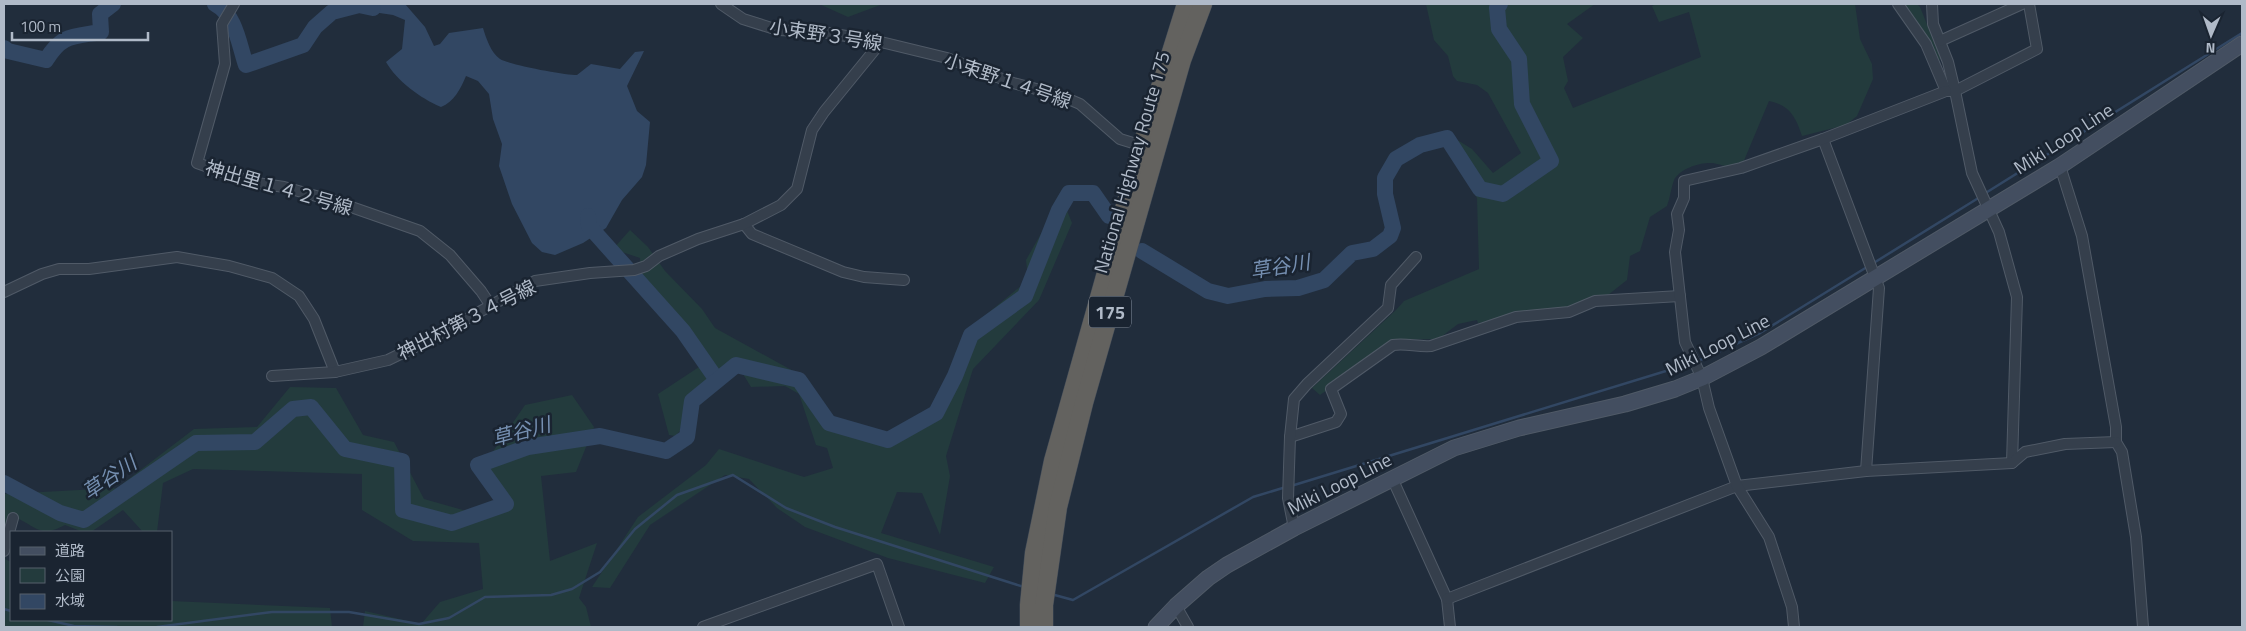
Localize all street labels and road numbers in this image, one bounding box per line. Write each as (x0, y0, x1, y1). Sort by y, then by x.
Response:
street label: 小束野３号線 (767, 11, 885, 57)
street label: 小束野１４号線 (940, 45, 1076, 115)
street label: National Highway Route 175 (1085, 48, 1177, 276)
street label: Miki Loop Line (2007, 95, 2119, 181)
street label: 神出里１４２号線 (202, 152, 356, 222)
street label: 神出村第３４号線 (392, 272, 540, 366)
road number: 175 (1089, 296, 1131, 328)
street label: Miki Loop Line (1660, 305, 1774, 383)
street label: Miki Loop Line (1282, 444, 1396, 522)

